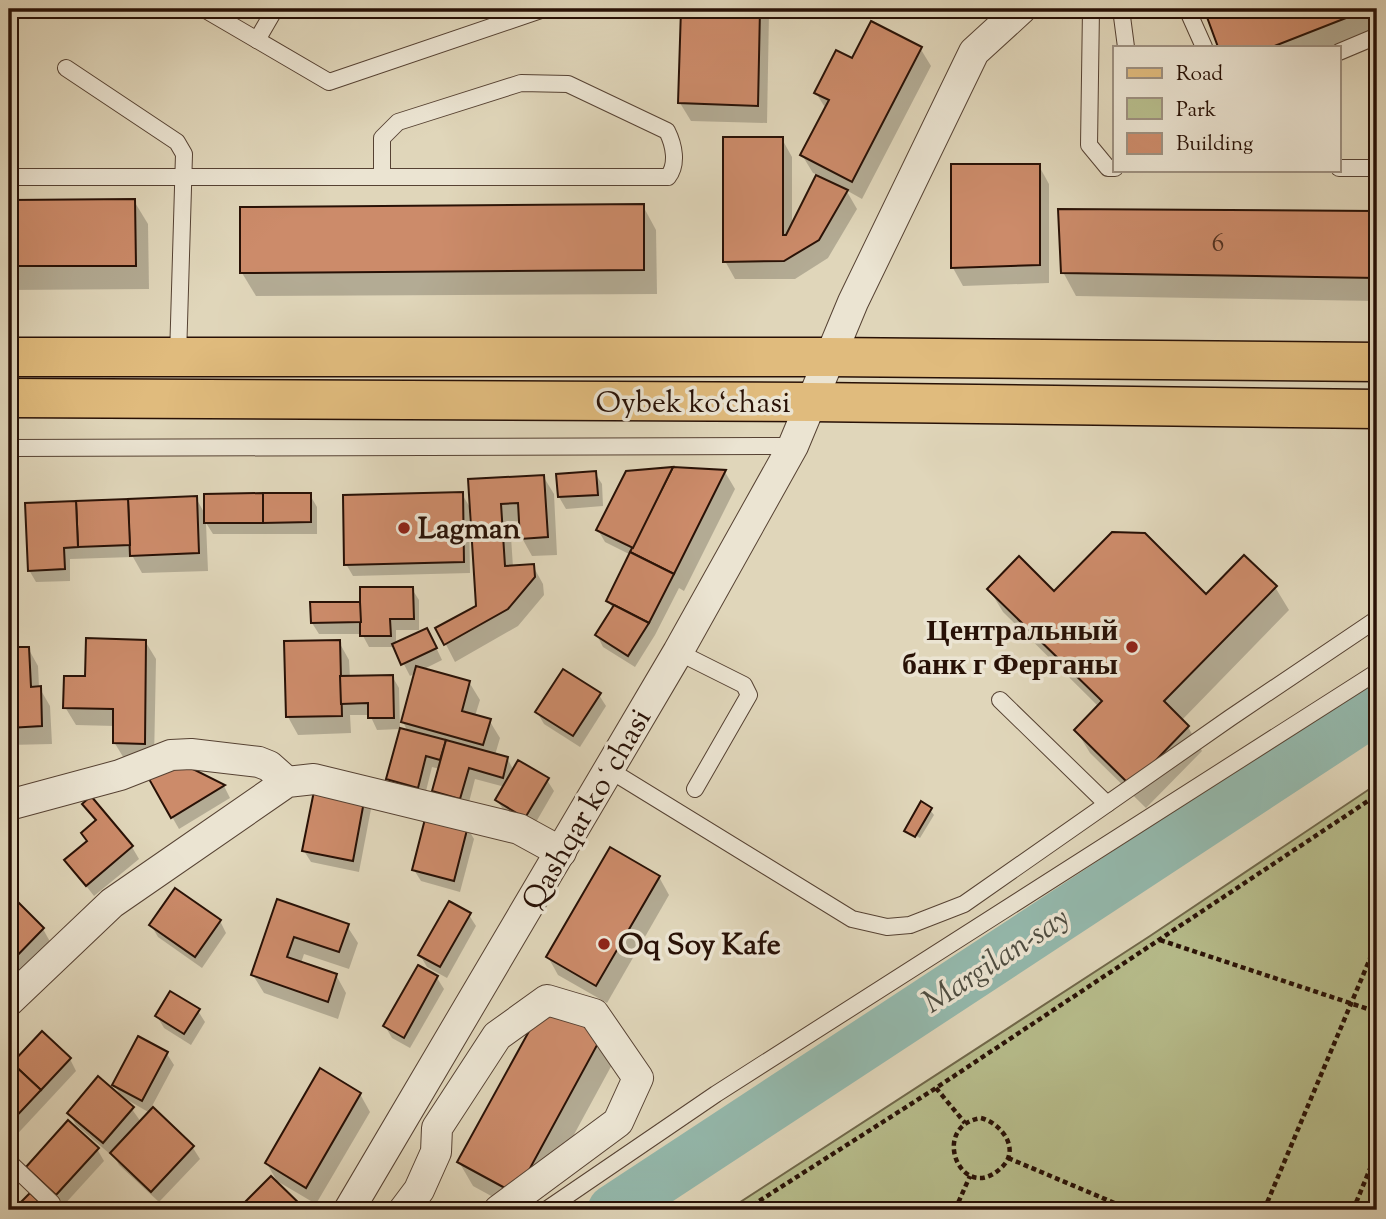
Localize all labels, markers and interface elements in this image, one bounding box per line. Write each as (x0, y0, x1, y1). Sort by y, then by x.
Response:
legend (1113, 46, 1340, 172)
text: Road (1176, 60, 1223, 90)
text: Park (1176, 96, 1217, 126)
text: Building (1176, 130, 1253, 160)
house number: 6 (1212, 226, 1224, 263)
street label: Oybek ko‘chasi (595, 383, 791, 426)
place label: Lagman (418, 509, 521, 552)
marker: Lagman (396, 520, 412, 536)
place label: Центральный банк г Ферганы (902, 611, 1118, 688)
marker: Центральный банк г Ферганы (1124, 639, 1140, 655)
street label: Qashqar koʻchasi (513, 701, 663, 919)
water label: Margilan-say (914, 897, 1079, 1026)
place label: Oq Soy Kafe (618, 925, 781, 968)
marker: Oq Soy Kafe (596, 936, 612, 952)

